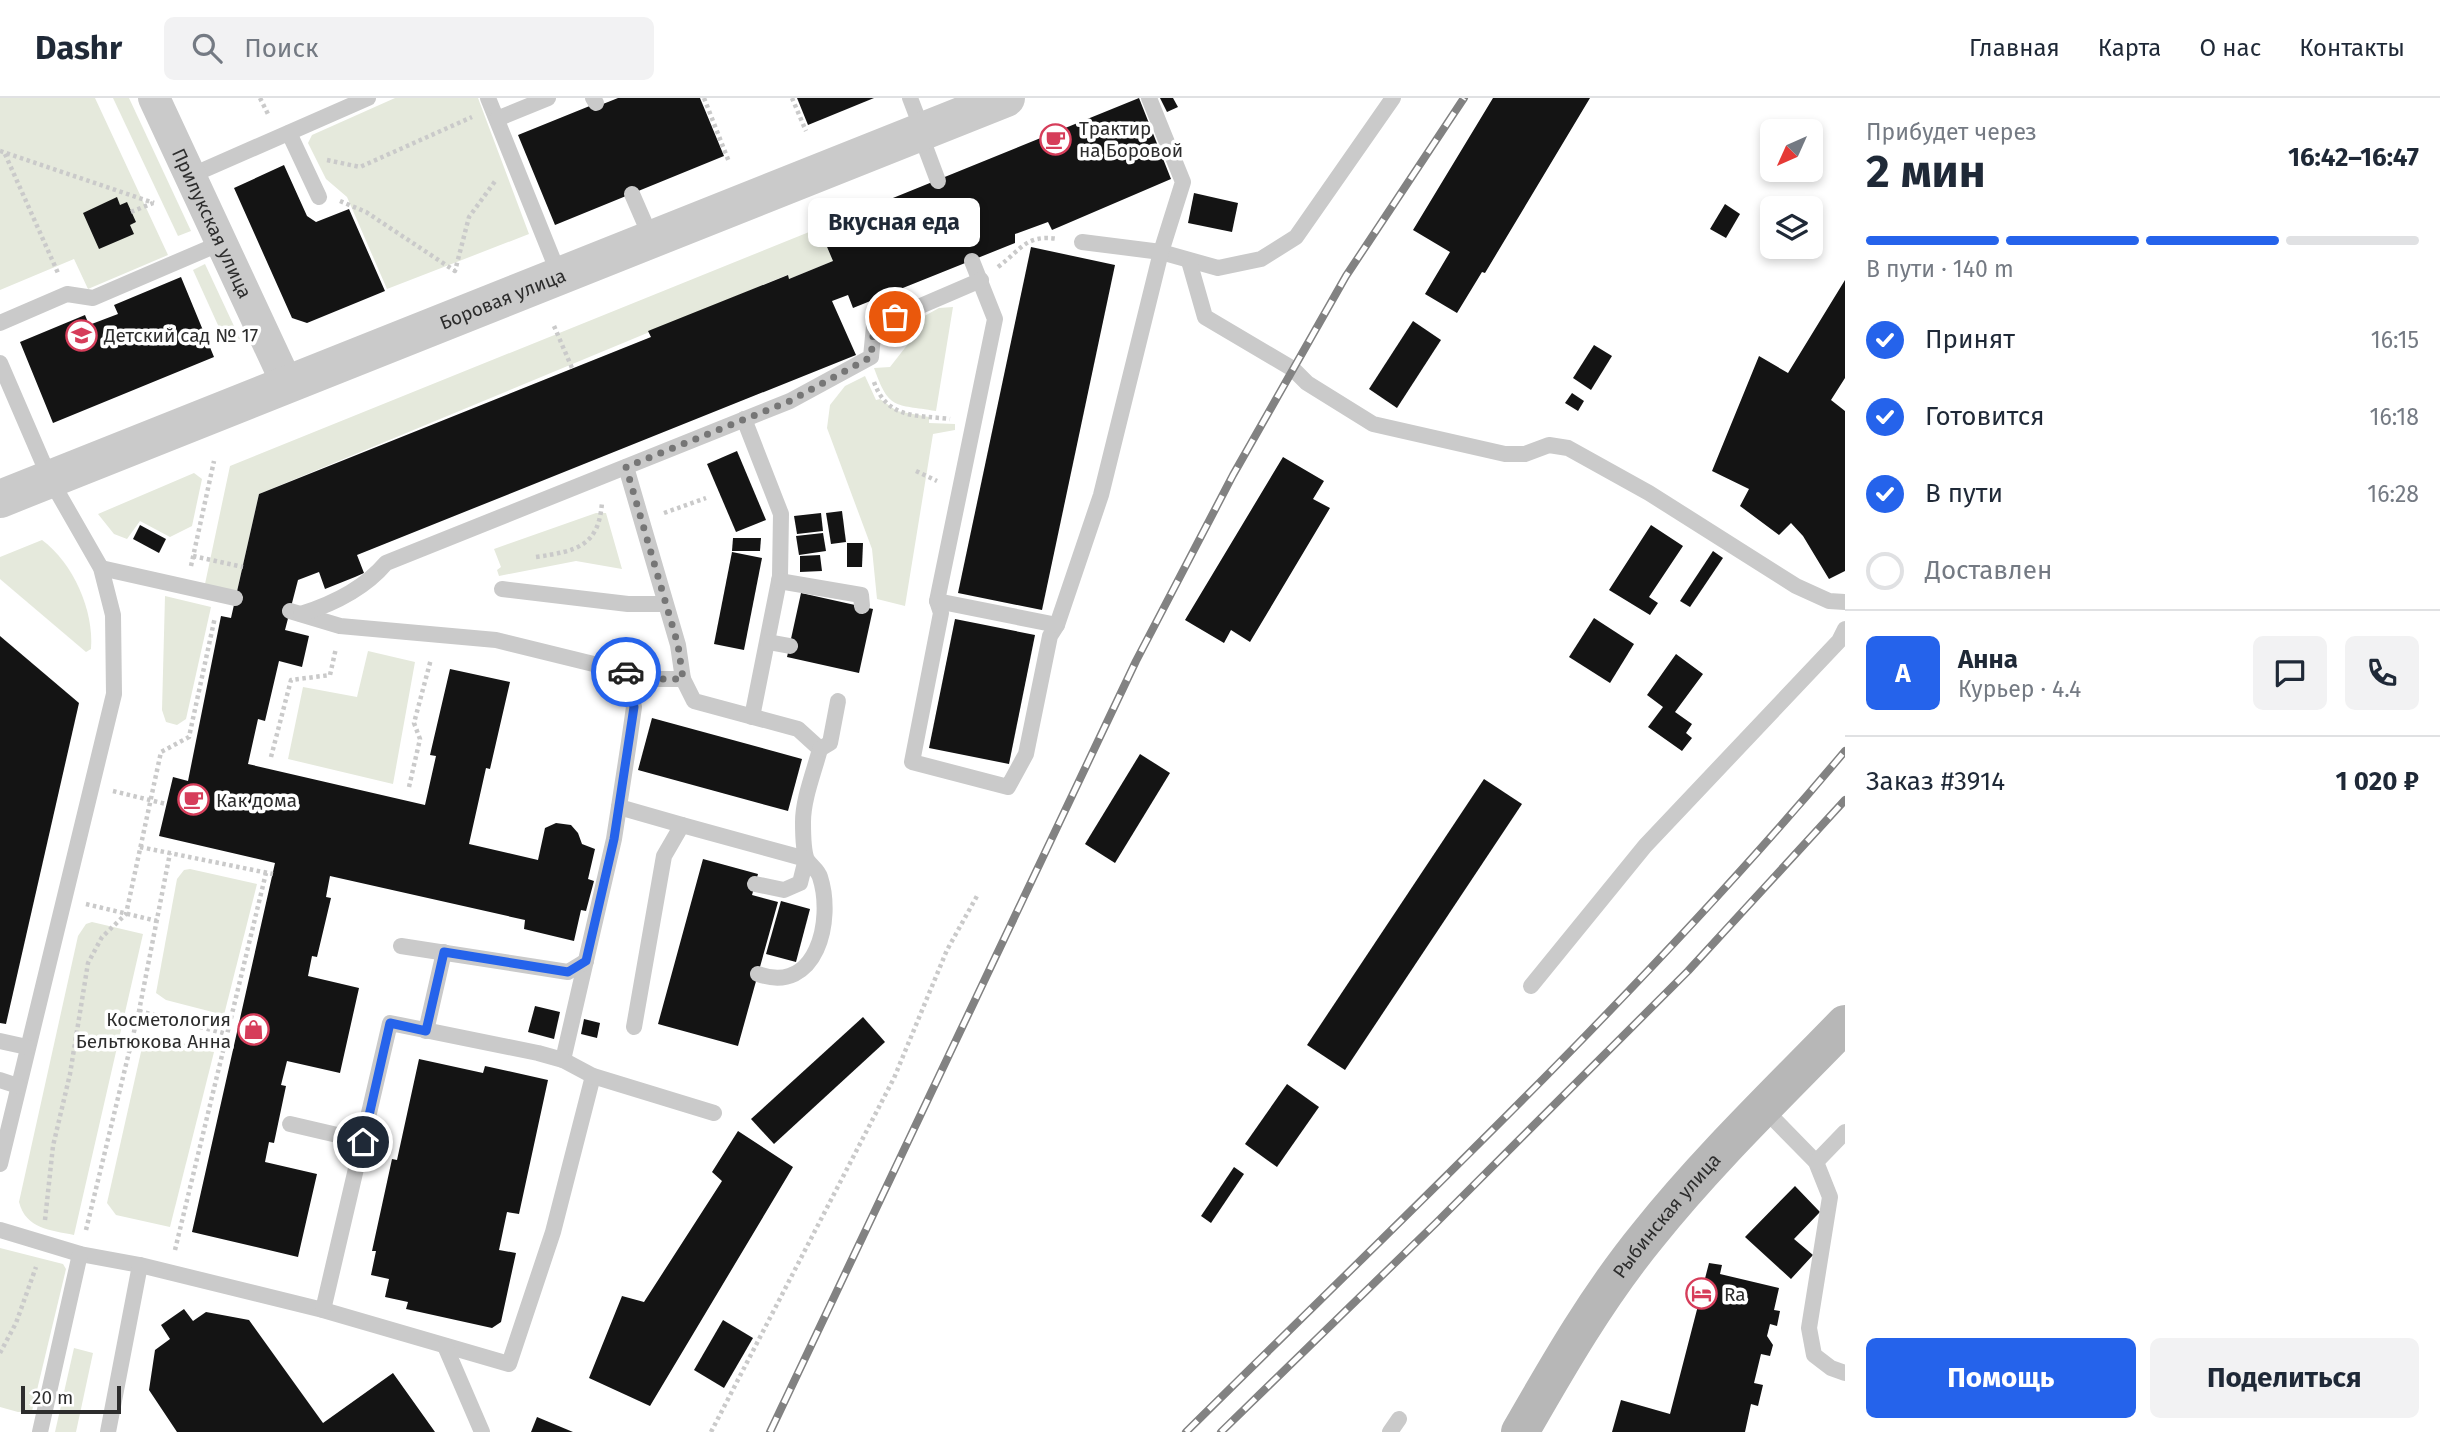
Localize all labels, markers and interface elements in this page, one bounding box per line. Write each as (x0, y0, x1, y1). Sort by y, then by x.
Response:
search box (164, 17, 654, 80)
text: Dashr (35, 28, 122, 68)
icon: search (188, 29, 226, 67)
text: Поиск (244, 33, 318, 64)
text: Главная (1969, 34, 2060, 62)
text: Карта (2098, 34, 2161, 62)
text: О нас (2199, 34, 2261, 62)
text: Контакты (2299, 34, 2405, 62)
place label: Трактир на Боровой (1079, 117, 1183, 162)
text: Прибудет через (1866, 118, 2037, 146)
north arrow (1760, 119, 1824, 182)
map controls (1760, 119, 1823, 259)
cafe icon: Трактир на Боровой (1039, 122, 1073, 156)
text: 16:42–16:47 (2288, 142, 2419, 173)
text: 2 мин (1866, 144, 1986, 199)
street label: Прилукская улица (167, 145, 257, 302)
button: layers (1760, 196, 1823, 259)
callout: Вкусная еда (809, 198, 981, 247)
text: Вкусная еда (828, 208, 960, 236)
text: В пути · 140 m (1866, 255, 2014, 283)
street label: Боровая улица (436, 264, 569, 335)
pin (865, 287, 925, 347)
icon: bag (876, 298, 914, 336)
school or university icon: Детский сад № 17 (64, 318, 98, 352)
icon: check (1866, 321, 1904, 359)
place label: Детский сад № 17 (103, 324, 258, 347)
text: Принят (1925, 324, 2015, 355)
text: 16:15 (2371, 326, 2419, 354)
icon: check (1866, 398, 1904, 436)
text: Готовится (1925, 401, 2045, 432)
text: 16:18 (2370, 403, 2419, 431)
icon: check (1866, 475, 1904, 513)
text: В пути (1925, 478, 2003, 509)
text: 16:28 (2367, 480, 2419, 508)
text: Доставлен (1925, 555, 2052, 586)
button: chat (2253, 636, 2327, 710)
button: phone (2345, 636, 2419, 710)
courier (591, 637, 661, 707)
text: Анна (1958, 644, 2018, 675)
icon: car (607, 653, 645, 691)
text: А (1895, 658, 1911, 689)
text: Курьер · 4.4 (1958, 675, 2081, 703)
text: Заказ #3914 (1866, 766, 2005, 797)
text: 1 020 ₽ (2336, 766, 2419, 797)
cafe icon: Как дома (176, 783, 210, 817)
place label: Как дома (216, 789, 297, 812)
place label: Косметология Бельтюкова Анна (76, 1008, 231, 1053)
shop icon: Косметология Бельтюкова Анна (237, 1013, 271, 1047)
pin (333, 1112, 393, 1172)
icon: home (344, 1123, 382, 1161)
street label: Рыбинская улица (1608, 1149, 1725, 1283)
hotel icon: Ra (1684, 1277, 1718, 1311)
place label: Ra (1724, 1283, 1746, 1306)
button: Помощь (1866, 1338, 2136, 1418)
button: Поделиться (2150, 1338, 2419, 1418)
scale bar (21, 1383, 121, 1415)
text: 20 m (32, 1386, 73, 1409)

